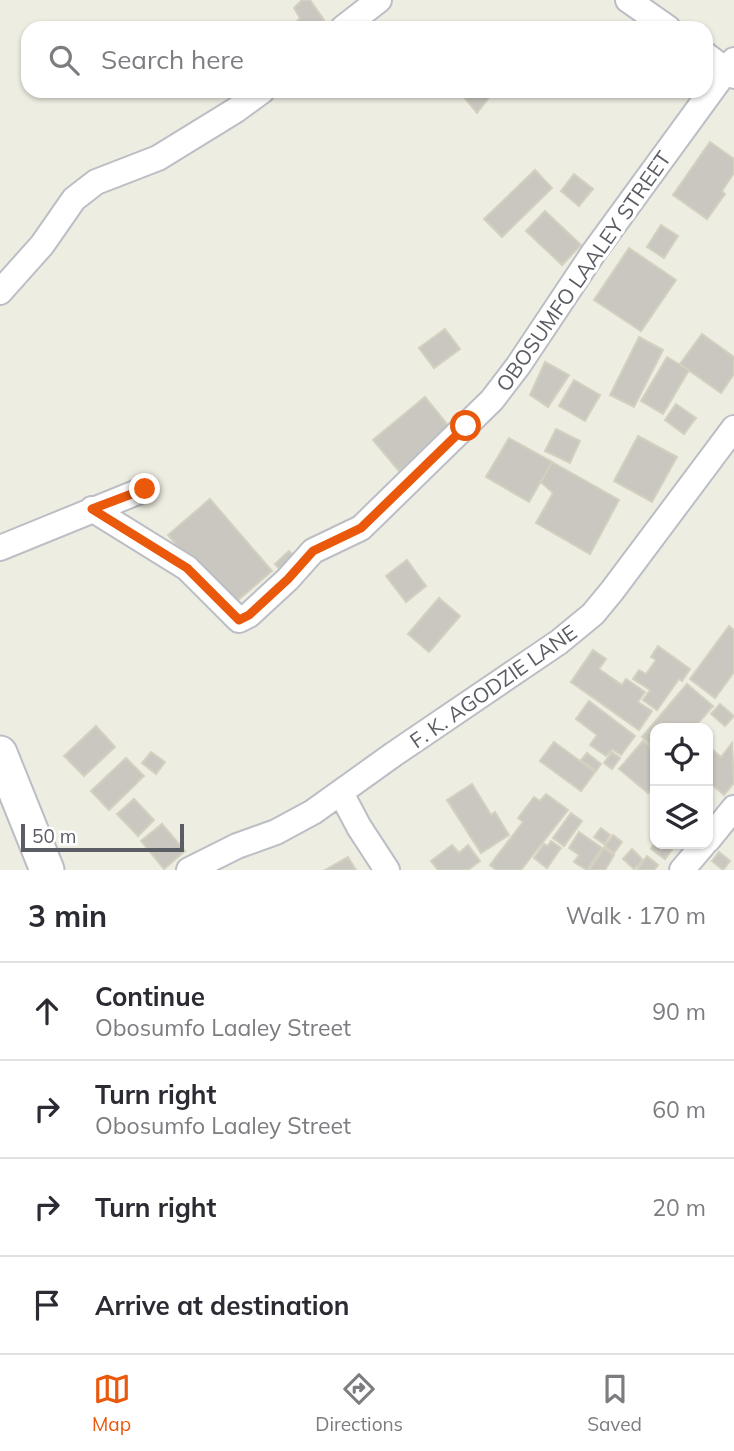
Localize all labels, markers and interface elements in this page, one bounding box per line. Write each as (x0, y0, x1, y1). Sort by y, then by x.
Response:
search box (21, 21, 713, 98)
icon: search (45, 41, 83, 79)
text: Search here (101, 43, 244, 76)
street label: OBOSUMFO LAALEY STREET (490, 146, 676, 396)
route start (450, 410, 481, 441)
route end (129, 473, 160, 504)
street label: F. K. AGODZIE LANE (405, 619, 581, 753)
map controls (650, 723, 713, 849)
button: locate (650, 723, 713, 786)
button: layers (650, 786, 713, 849)
scale bar (21, 821, 184, 853)
text: 50 m (32, 824, 76, 848)
text: 3 min (28, 897, 107, 935)
text: Walk · 170 m (566, 901, 706, 930)
text: Continue (95, 980, 205, 1013)
icon: ahead (28, 992, 66, 1030)
text: 90 m (652, 997, 706, 1026)
text: Obosumfo Laaley Street (95, 1013, 351, 1042)
text: Turn right (95, 1078, 216, 1111)
icon: right (28, 1090, 66, 1128)
text: 60 m (652, 1095, 706, 1124)
text: Obosumfo Laaley Street (95, 1111, 351, 1140)
icon: right (28, 1188, 66, 1226)
text: Turn right (95, 1191, 216, 1224)
text: 20 m (652, 1193, 706, 1222)
icon: arrive (28, 1286, 66, 1324)
text: Arrive at destination (95, 1289, 350, 1322)
tab: Map (92, 1370, 131, 1436)
tab: Directions (315, 1370, 403, 1436)
tab: Saved (587, 1370, 642, 1436)

